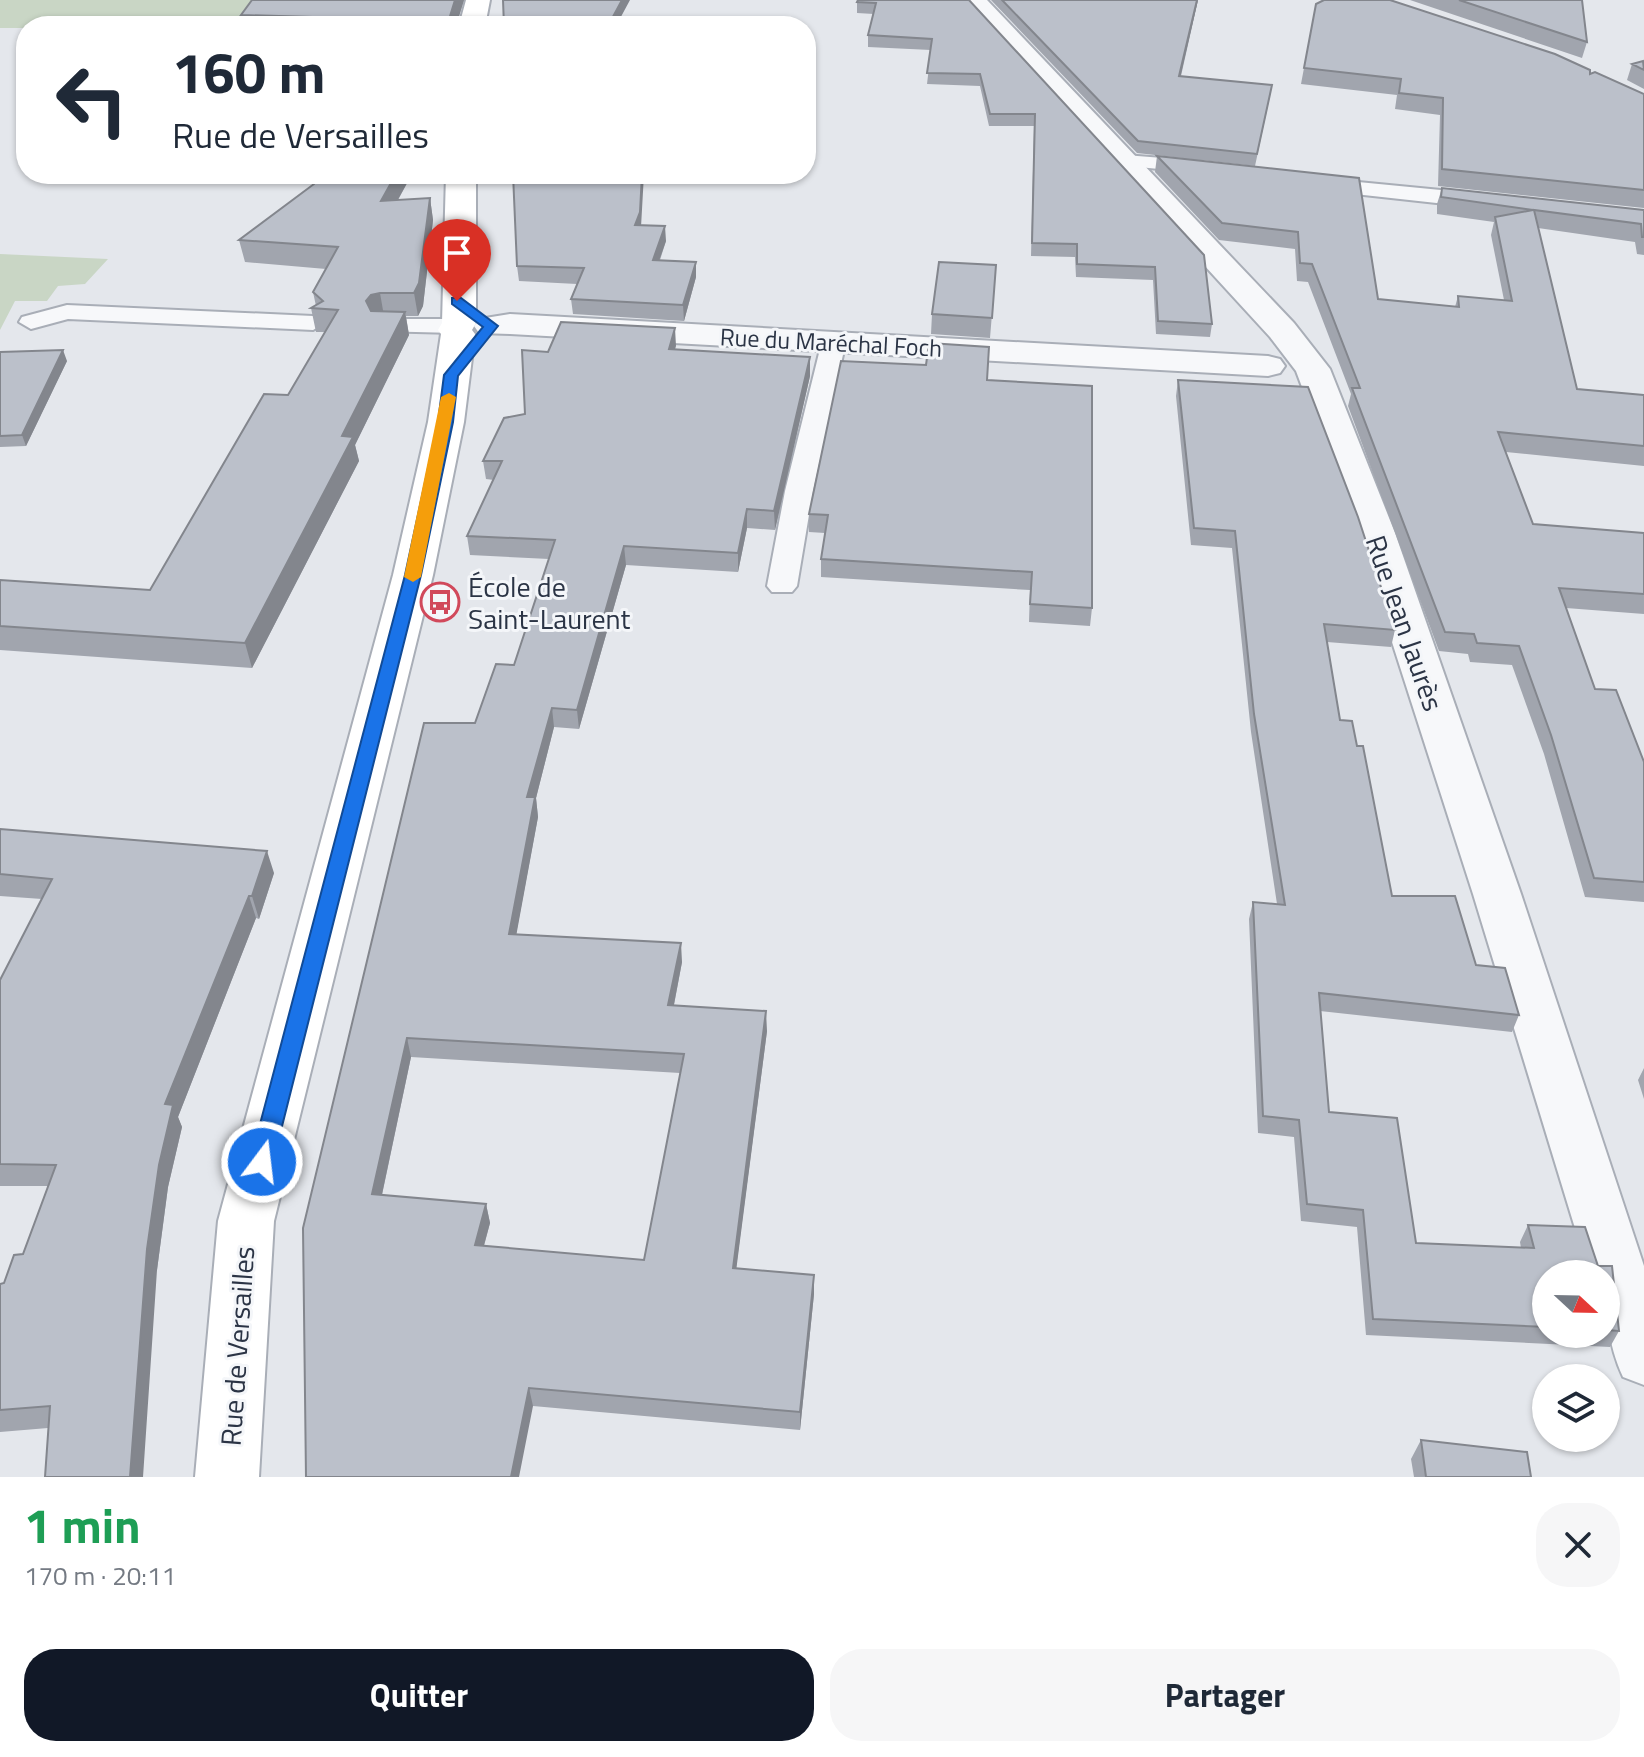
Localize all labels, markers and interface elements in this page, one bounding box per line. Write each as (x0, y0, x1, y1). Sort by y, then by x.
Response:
text: 160 m (172, 30, 325, 115)
icon: left (40, 48, 144, 152)
text: Rue de Versailles (172, 107, 429, 162)
pin (423, 219, 491, 301)
icon: arrive (435, 231, 479, 275)
street label: Rue du Maréchal Foch (719, 318, 943, 366)
street label: Rue Jean Jaurès (1355, 529, 1455, 717)
place label: École de Saint-Laurent (468, 565, 631, 640)
bus stop icon: École de Saint-Laurent (419, 581, 461, 623)
position arrow (220, 1120, 304, 1204)
street label: Rue de Versailles (209, 1245, 265, 1447)
north arrow (1532, 1260, 1620, 1348)
map controls (1532, 1260, 1620, 1452)
button: layers (1532, 1364, 1620, 1452)
text: 1 min (24, 1489, 141, 1562)
button: close (1536, 1503, 1620, 1587)
text: 170 m · 20:11 (24, 1556, 176, 1595)
button: Quitter (24, 1649, 814, 1741)
button: Partager (830, 1649, 1620, 1741)

